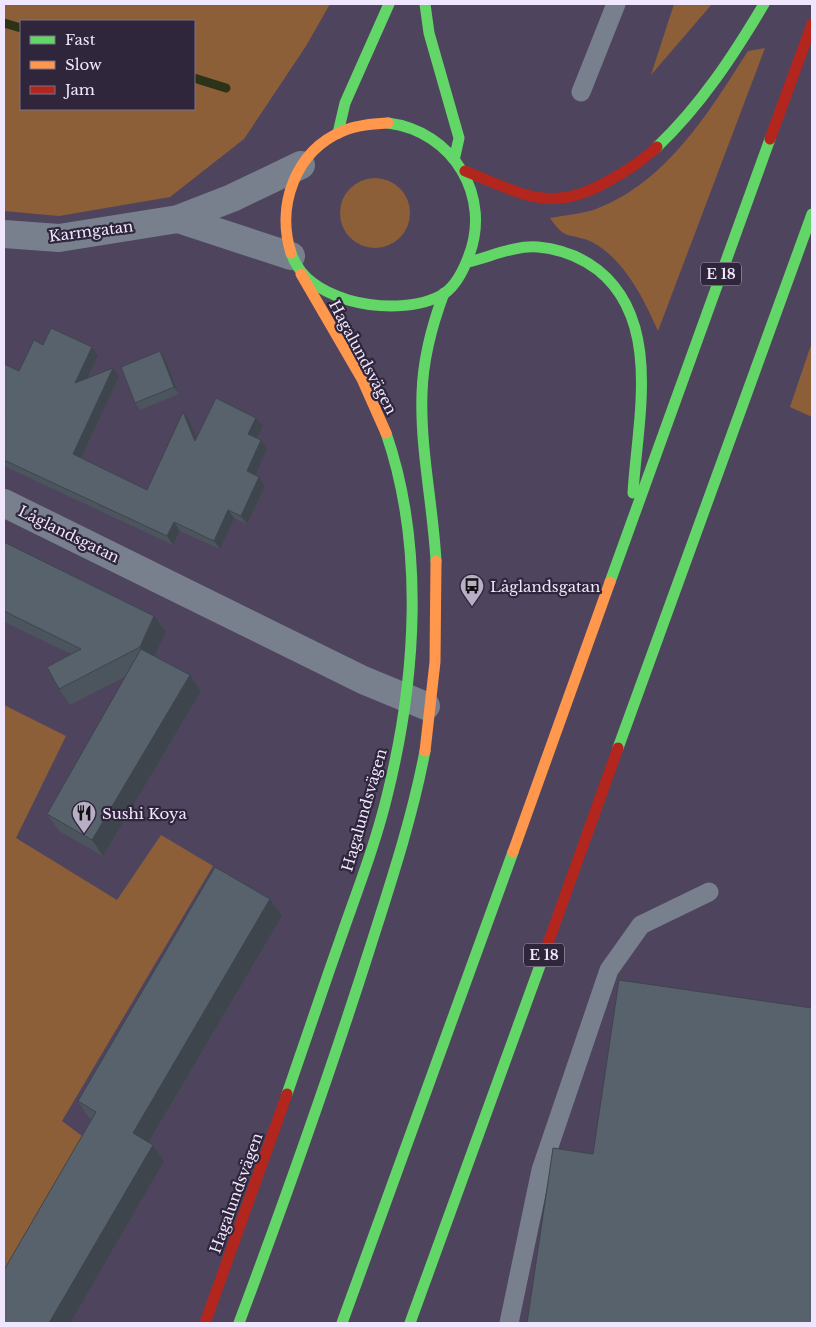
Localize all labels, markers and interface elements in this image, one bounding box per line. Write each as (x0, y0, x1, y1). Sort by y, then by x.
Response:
legend (20, 20, 195, 110)
text: Fast (65, 30, 96, 49)
text: Slow (65, 55, 102, 74)
text: Jam (63, 80, 95, 99)
street label: Karmgatan (48, 216, 134, 246)
road number: E 18 (701, 262, 741, 286)
street label: Hagalundsvägen (325, 297, 401, 417)
street label: Låglandsgatan (15, 501, 123, 567)
bus stop icon: Låglandsgatan (459, 573, 485, 607)
place label: Låglandsgatan (490, 577, 600, 596)
street label: Hagalundsvägen (337, 746, 391, 874)
restaurant icon: Sushi Koya (71, 800, 97, 834)
place label: Sushi Koya (102, 804, 187, 823)
road number: E 18 (524, 944, 564, 966)
street label: Hagalundsvägen (205, 1130, 267, 1256)

